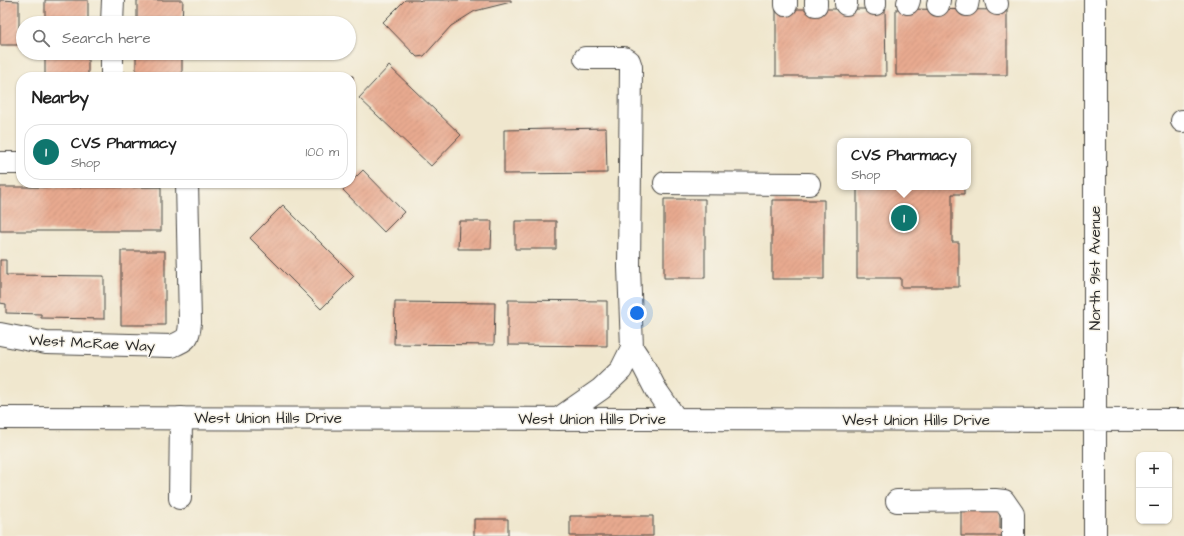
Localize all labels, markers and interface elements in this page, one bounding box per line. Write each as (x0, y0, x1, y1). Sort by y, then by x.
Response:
search box (16, 16, 356, 60)
icon: search (30, 27, 52, 49)
text: Search here (62, 28, 151, 49)
text: Nearby (32, 86, 89, 110)
text: CVS Pharmacy (71, 133, 177, 154)
popup (837, 138, 971, 190)
text: 1 (45, 143, 47, 161)
text: 100 m (306, 143, 339, 161)
text: CVS Pharmacy (851, 145, 957, 166)
text: Shop (71, 154, 100, 172)
text: Shop (851, 166, 881, 184)
pin: 1 (891, 203, 917, 233)
street label: North 91st Avenue (1085, 206, 1106, 330)
your location (627, 303, 647, 323)
street label: West McRae Way (28, 330, 156, 358)
street label: West Union Hills Drive (194, 408, 342, 429)
street label: West Union Hills Drive (518, 409, 666, 430)
street label: West Union Hills Drive (842, 410, 990, 431)
map controls (1136, 452, 1172, 524)
button: + (1136, 452, 1172, 488)
button: − (1136, 488, 1172, 524)

